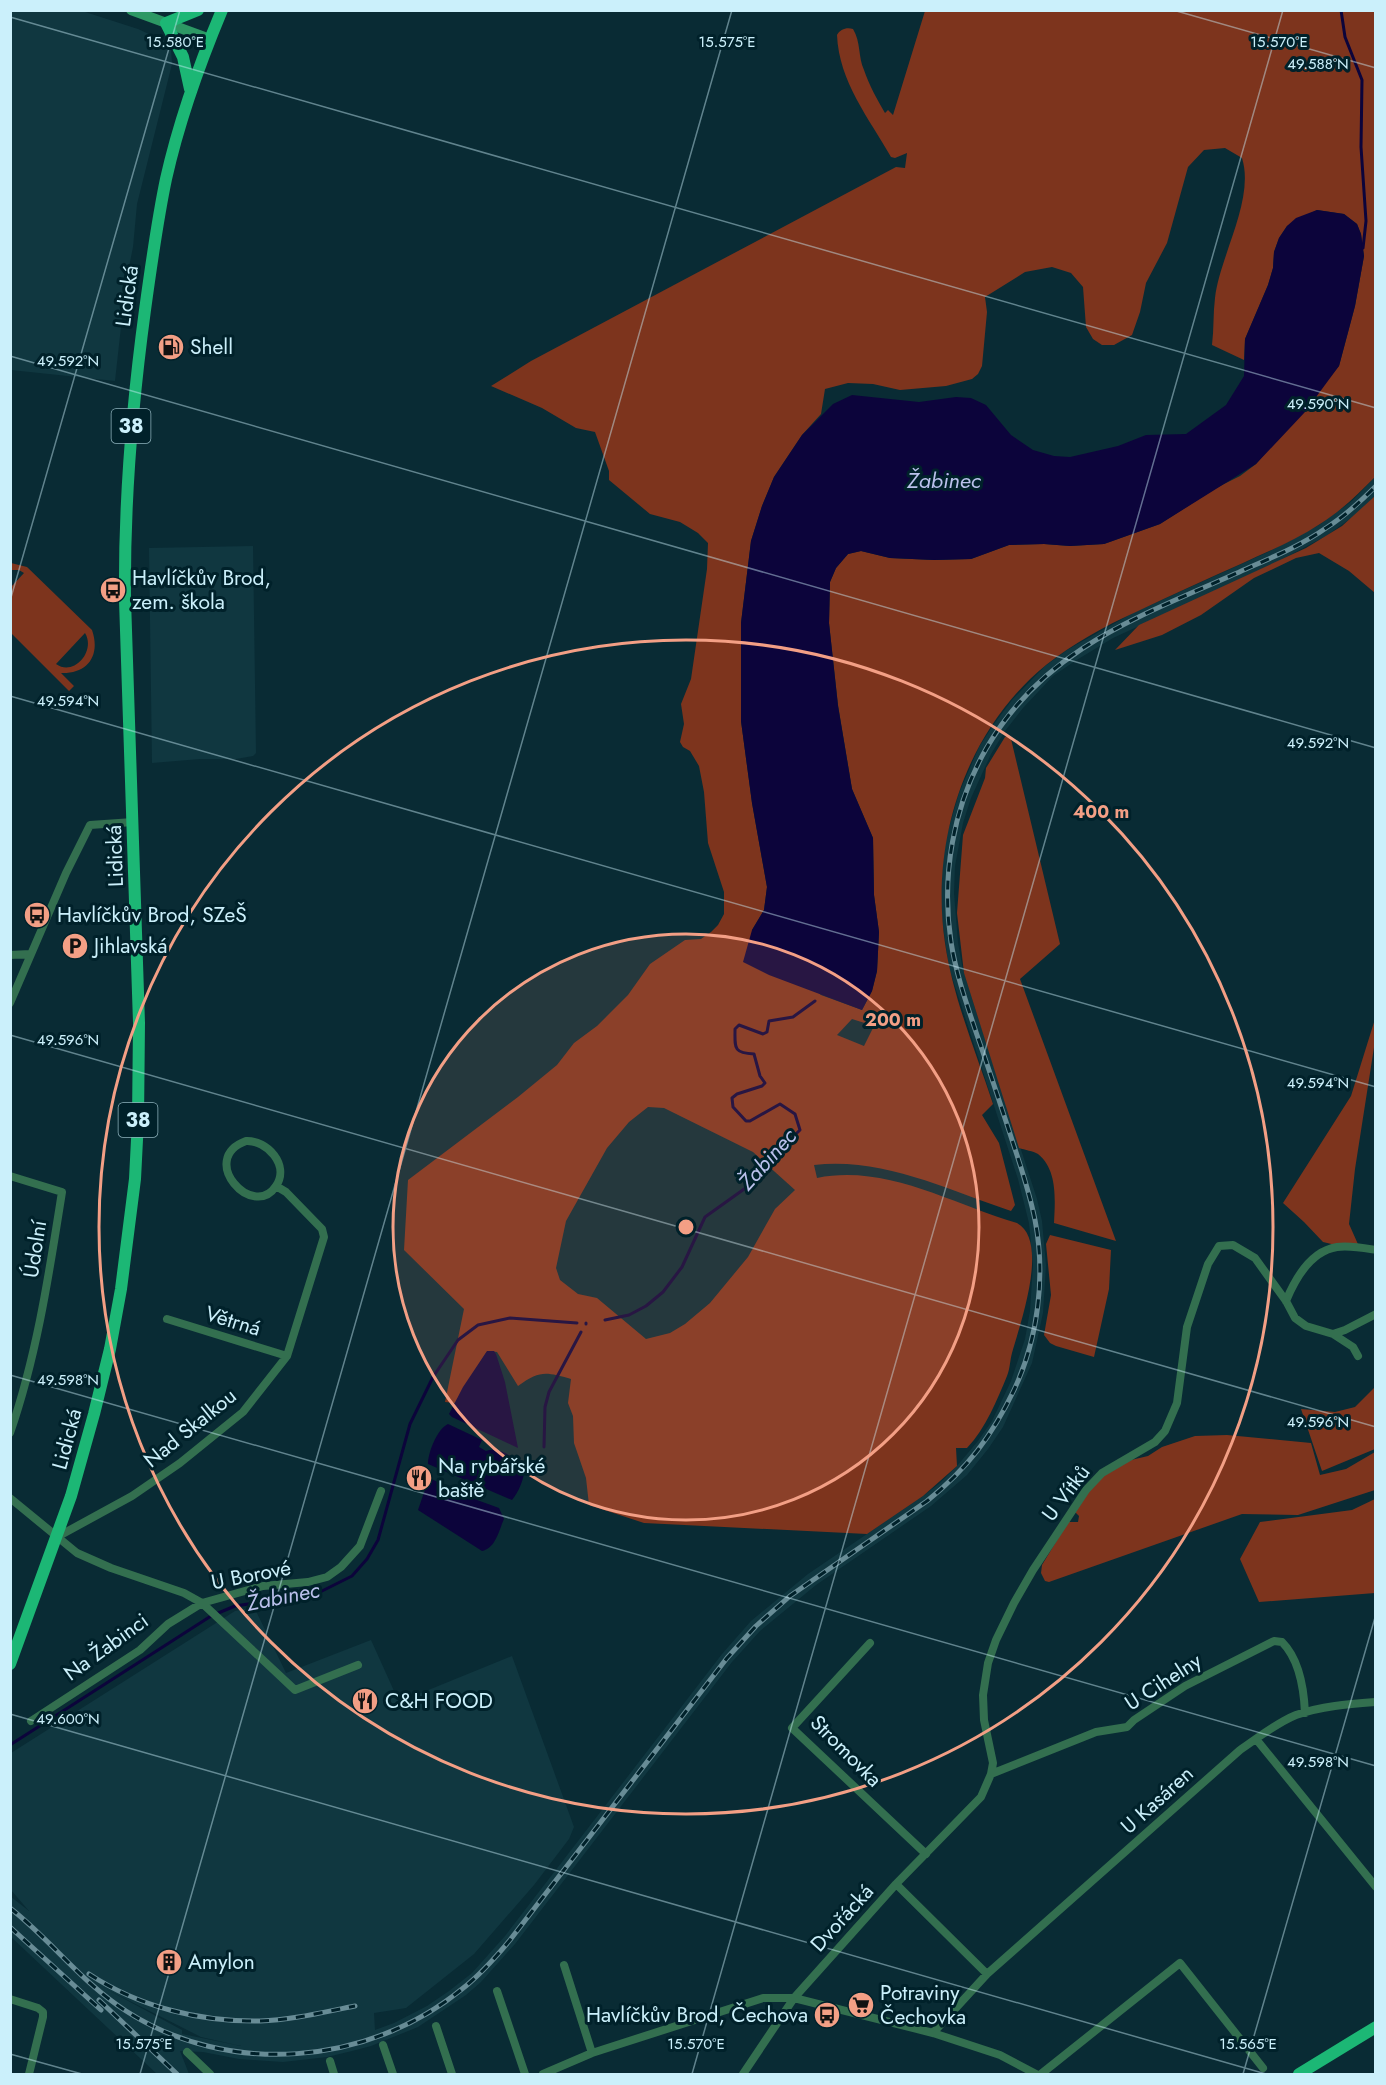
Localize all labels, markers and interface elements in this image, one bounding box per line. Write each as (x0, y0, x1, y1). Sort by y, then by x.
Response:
text: 15.580°E (146, 31, 204, 53)
text: 15.575°E (699, 31, 755, 53)
text: 15.570°E (1250, 31, 1308, 53)
text: 49.588°N (1287, 53, 1349, 75)
street label: Lidická (108, 263, 146, 329)
fuel station icon: Shell (156, 332, 186, 362)
place label: Shell (190, 332, 233, 362)
text: 49.592°N (37, 350, 99, 372)
text: 49.590°N (1287, 393, 1349, 415)
road number: 38 (112, 409, 150, 443)
water label: Žabinec (906, 464, 982, 496)
place label: Havlíčkův Brod, zem. škola (132, 563, 271, 617)
bus stop icon: Havlíčkův Brod, zem. škola (98, 575, 128, 605)
text: 49.594°N (37, 690, 99, 712)
text: 49.592°N (1287, 732, 1349, 754)
text: 400 m (1073, 799, 1129, 825)
street label: Lidická (99, 825, 131, 887)
bus stop icon: Havlíčkův Brod, SZeŠ (22, 900, 52, 930)
place label: Havlíčkův Brod, SZeŠ (57, 900, 247, 930)
parking icon: Jihlavská (60, 931, 90, 961)
place label: Jihlavská (91, 931, 167, 961)
text: 200 m (865, 1007, 921, 1033)
text: 49.596°N (37, 1029, 99, 1051)
text: 49.594°N (1287, 1072, 1349, 1094)
road number: 38 (118, 1103, 158, 1137)
water label: Žabinec (730, 1120, 804, 1198)
street label: Údolní (16, 1217, 55, 1280)
centre of rings (676, 1217, 696, 1237)
street label: Větrná (202, 1298, 264, 1344)
text: 49.598°N (37, 1369, 99, 1391)
street label: Nad Skalkou (137, 1381, 243, 1475)
street label: Lidická (45, 1405, 89, 1473)
text: 49.596°N (1287, 1411, 1349, 1433)
place label: Na rybářské baště (438, 1451, 545, 1505)
street label: U Vítků (1035, 1458, 1097, 1528)
restaurant icon: Na rybářské baště (404, 1463, 434, 1493)
street label: U Borové (209, 1553, 294, 1597)
water label: Žabinec (243, 1573, 323, 1619)
street label: Na Žabinci (57, 1606, 155, 1688)
street label: U Cihelny (1119, 1646, 1208, 1718)
restaurant icon: C&H FOOD (350, 1686, 380, 1716)
place label: C&H FOOD (385, 1686, 493, 1716)
text: 49.600°N (36, 1708, 100, 1730)
street label: Stromovka (803, 1708, 889, 1794)
text: 49.598°N (1287, 1751, 1349, 1773)
street label: U Kasáren (1114, 1759, 1200, 1841)
street label: Dvořácká (803, 1878, 881, 1958)
building icon: Amylon (154, 1947, 184, 1977)
place label: Amylon (188, 1947, 255, 1977)
place label: Potraviny Čechovka (880, 1978, 966, 2032)
supermarket icon: Potraviny Čechovka (846, 1990, 876, 2020)
place label: Havlíčkův Brod, Čechova (586, 2000, 808, 2030)
bus stop icon: Havlíčkův Brod, Čechova (812, 2000, 842, 2030)
text: 15.575°E (116, 2033, 172, 2055)
text: 15.570°E (667, 2033, 725, 2055)
text: 15.565°E (1219, 2033, 1277, 2055)

